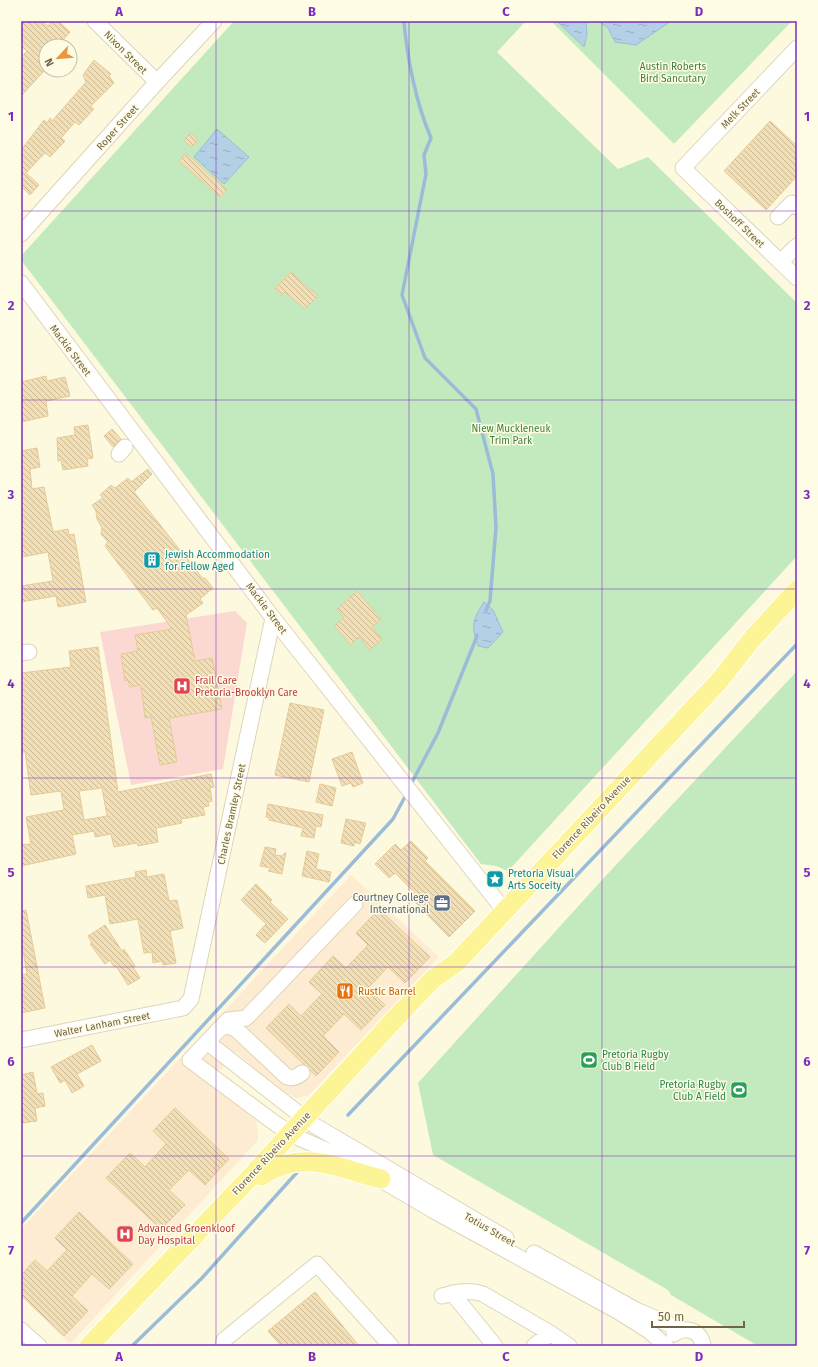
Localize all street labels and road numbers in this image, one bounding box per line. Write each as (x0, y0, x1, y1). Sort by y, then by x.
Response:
street label: Nixon Street (101, 29, 150, 77)
street label: Melk Street (719, 86, 763, 131)
street label: Roper Street (94, 102, 141, 153)
street label: Boshoff Street (712, 197, 767, 251)
street label: Mackie Street (47, 323, 94, 379)
street label: Mackie Street (243, 581, 290, 637)
street label: Charles Bramley Street (215, 762, 249, 866)
street label: Florence Ribeiro Avenue (550, 774, 633, 862)
street label: Walter Lanham Street (53, 1010, 152, 1040)
street label: Florence Ribeiro Avenue (230, 1110, 313, 1198)
street label: Totius Street (462, 1210, 518, 1250)

